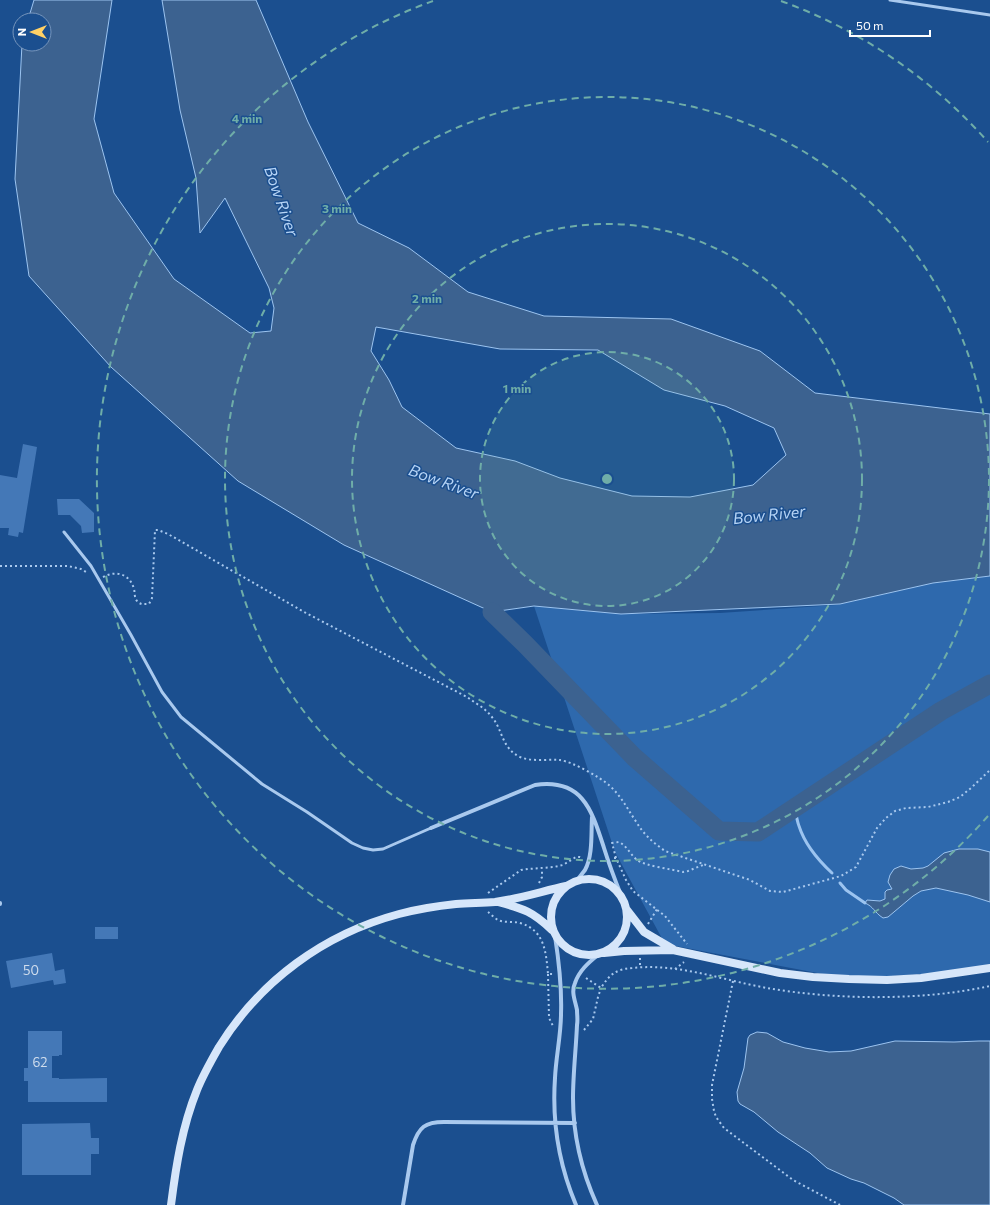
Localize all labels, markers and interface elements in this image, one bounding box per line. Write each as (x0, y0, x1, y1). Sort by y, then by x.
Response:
north arrow (12, 12, 52, 52)
scale bar (850, 12, 930, 38)
text: 50 m (856, 18, 884, 32)
text: N (15, 28, 28, 36)
text: 4 min (232, 111, 262, 125)
water label: Bow River (261, 163, 303, 239)
text: 3 min (322, 201, 352, 215)
text: 2 min (412, 291, 442, 305)
text: 1 min (503, 381, 531, 395)
water label: Bow River (406, 460, 482, 503)
centre of rings (600, 472, 614, 486)
water label: Bow River (732, 501, 807, 527)
house number: 50 (23, 962, 39, 978)
house number: 62 (32, 1054, 48, 1070)

